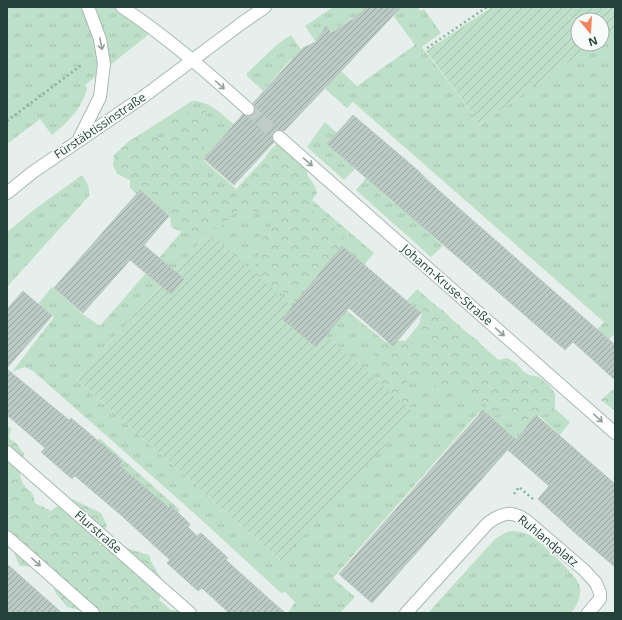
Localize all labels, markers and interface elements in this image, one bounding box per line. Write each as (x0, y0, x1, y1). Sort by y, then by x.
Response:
north arrow (570, 12, 610, 52)
text: N (587, 33, 600, 51)
one-way arrow (98, 37, 106, 50)
one-way arrow (215, 80, 226, 89)
street label: Fürstäbtissinstraße (50, 88, 149, 163)
one-way arrow (303, 158, 313, 167)
street label: Johann-Kruse-Straße (397, 240, 497, 329)
one-way arrow (495, 327, 505, 337)
one-way arrow (592, 413, 603, 422)
street label: Flurstraße (71, 506, 126, 557)
street label: Ruhlandplatz (514, 511, 583, 571)
one-way arrow (31, 558, 41, 567)

